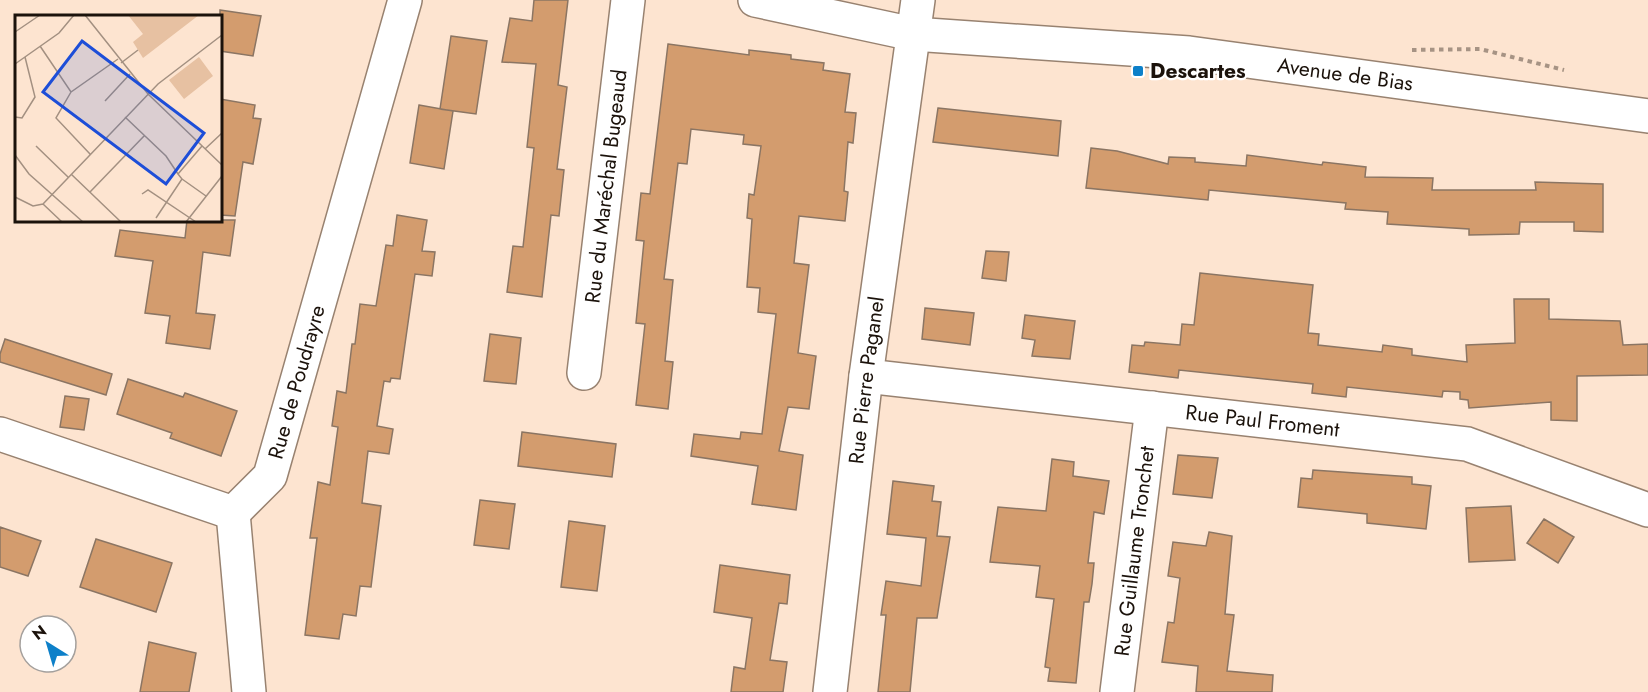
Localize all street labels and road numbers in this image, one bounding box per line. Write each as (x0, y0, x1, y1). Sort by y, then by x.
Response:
street label: Avenue de Bias (1276, 50, 1415, 99)
street label: Rue du Maréchal Bugeaud (577, 68, 635, 305)
street label: Rue Pierre Paganel (841, 294, 892, 466)
street label: Rue de Poudrayre (261, 302, 333, 462)
street label: Rue Paul Froment (1184, 397, 1341, 444)
street label: Rue Guillaume Tronchet (1107, 444, 1162, 658)

